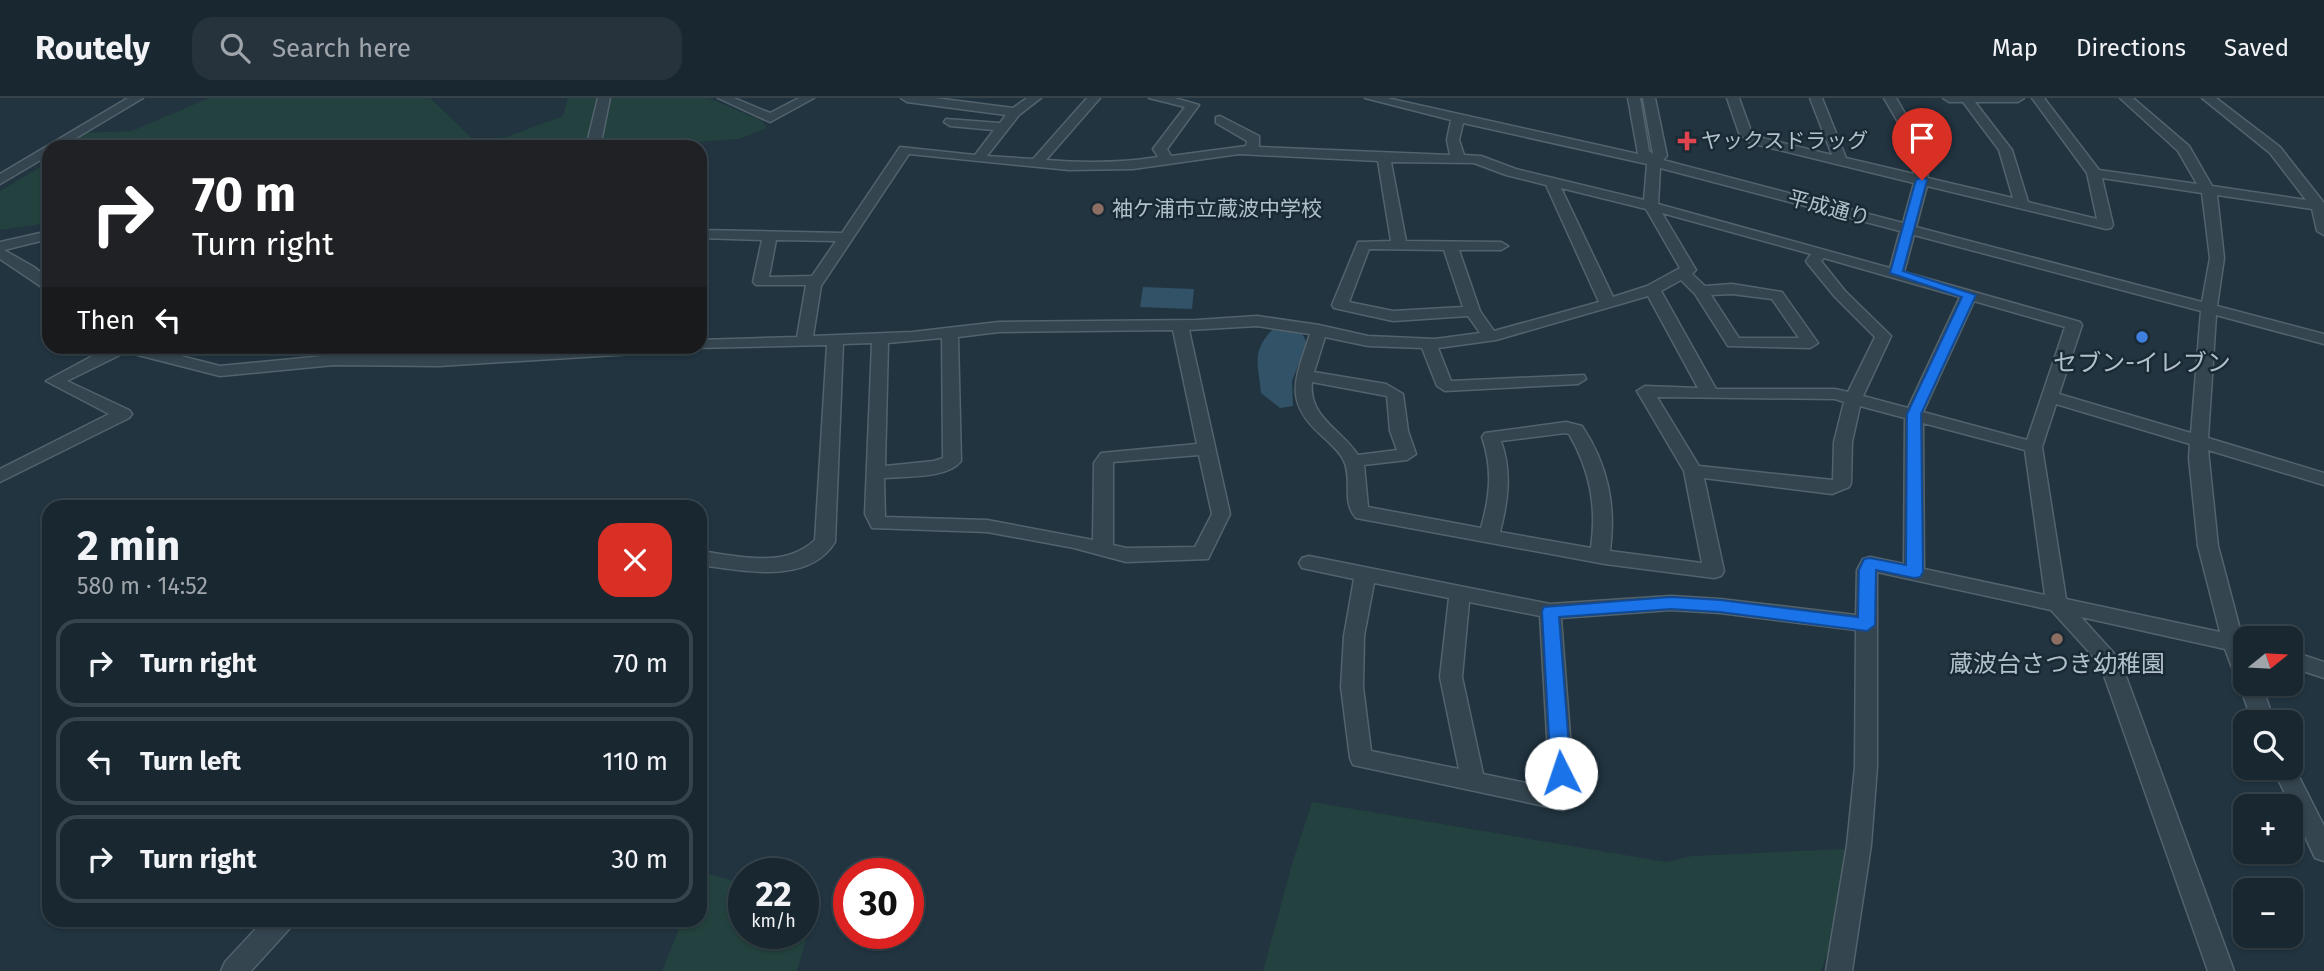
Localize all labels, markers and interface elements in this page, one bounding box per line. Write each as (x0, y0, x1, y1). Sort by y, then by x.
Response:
search box (192, 17, 682, 80)
text: Routely (35, 28, 150, 68)
icon: search (216, 29, 254, 67)
text: Search here (272, 33, 411, 64)
text: Map (1992, 34, 2038, 62)
text: Directions (2076, 34, 2186, 62)
text: Saved (2224, 34, 2289, 62)
pin (1892, 108, 1952, 180)
icon: arrive (1903, 119, 1941, 157)
place label: ヤックスドラッグ (1701, 128, 1868, 154)
marker: ヤックスドラッグ (1679, 133, 1695, 149)
text: 70 m (192, 165, 296, 224)
icon: right (77, 168, 168, 259)
street label: 平成通り (1785, 185, 1873, 231)
place label: 袖ケ浦市立蔵波中学校 (1112, 196, 1322, 222)
marker: 袖ケ浦市立蔵波中学校 (1090, 201, 1106, 217)
text: Turn right (192, 225, 334, 263)
icon: left (149, 301, 187, 339)
text: Then (77, 305, 135, 336)
marker: セブン-イレブン (2134, 329, 2150, 345)
place label: セブン-イレブン (2053, 349, 2231, 377)
text: 2 min (77, 521, 180, 571)
button: close (598, 523, 672, 597)
text: 580 m · 14:52 (77, 572, 208, 600)
north arrow (2233, 626, 2303, 696)
map controls (2233, 626, 2303, 948)
marker: 蔵波台さつき幼稚園 (2049, 631, 2065, 647)
icon: right (81, 644, 119, 682)
text: Turn right (140, 648, 257, 679)
text: 70 m (613, 648, 668, 679)
place label: 蔵波台さつき幼稚園 (1949, 650, 2165, 678)
button: search (2233, 710, 2303, 780)
position arrow (1524, 736, 1598, 810)
icon: left (81, 742, 119, 780)
text: Turn left (140, 746, 241, 777)
text: 110 m (602, 746, 668, 777)
button: + (2233, 794, 2303, 864)
icon: right (81, 840, 119, 878)
text: Turn right (140, 844, 257, 875)
text: 30 m (611, 844, 668, 875)
speed limit sign: 30 (833, 858, 924, 949)
text: 22 (755, 873, 792, 915)
button: − (2233, 878, 2303, 948)
text: km/h (751, 910, 796, 932)

